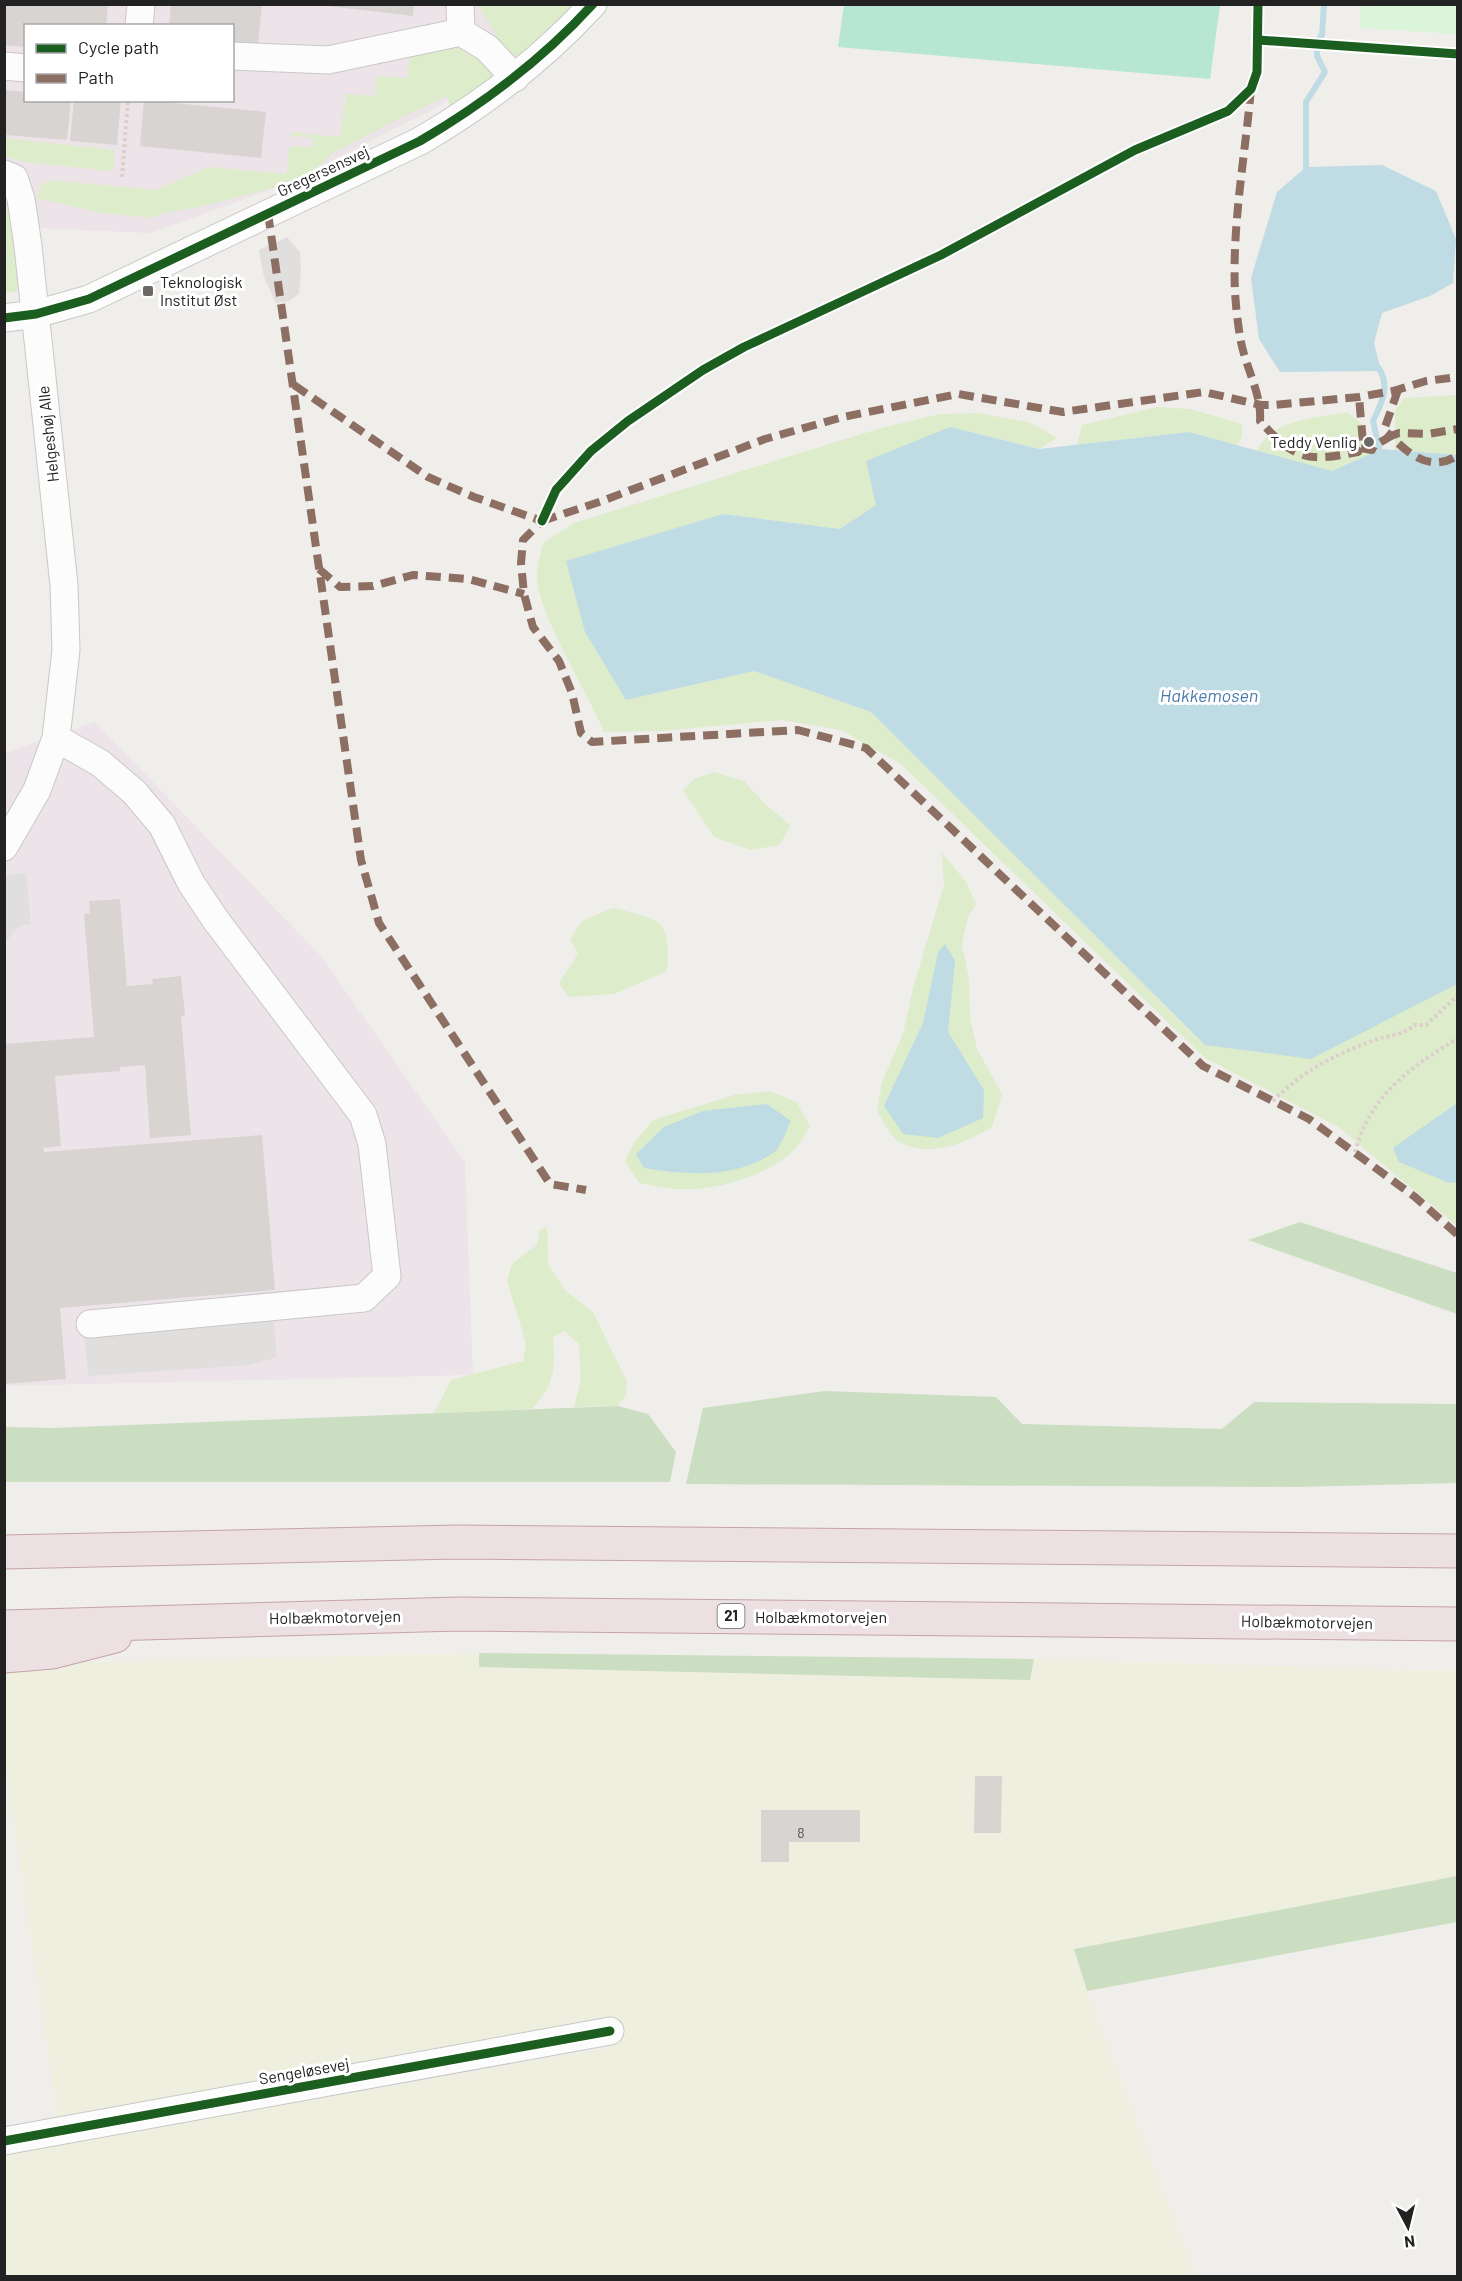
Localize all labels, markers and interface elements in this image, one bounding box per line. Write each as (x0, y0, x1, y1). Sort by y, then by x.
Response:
legend (24, 24, 234, 102)
text: Cycle path (78, 36, 159, 58)
text: Path (78, 66, 114, 88)
street label: Gregersensvej (274, 141, 372, 200)
place label: Teknologisk Institut Øst (160, 272, 243, 309)
marker: Teknologisk Institut Øst (141, 284, 155, 298)
street label: Helgeshøj Alle (33, 385, 62, 483)
place label: Teddy Venlig (1270, 432, 1357, 451)
marker: Teddy Venlig (1362, 435, 1376, 449)
water label: Hakkemosen (1160, 684, 1258, 706)
road number: 21 (718, 1604, 744, 1628)
street label: Holbækmotorvejen (269, 1606, 401, 1627)
street label: Holbækmotorvejen (755, 1607, 887, 1626)
street label: Holbækmotorvejen (1241, 1611, 1373, 1632)
house number: 8 (797, 1824, 805, 1841)
street label: Sengeløsevej (257, 2053, 351, 2088)
north arrow (1378, 2197, 1438, 2257)
text: N (1403, 2232, 1416, 2252)

